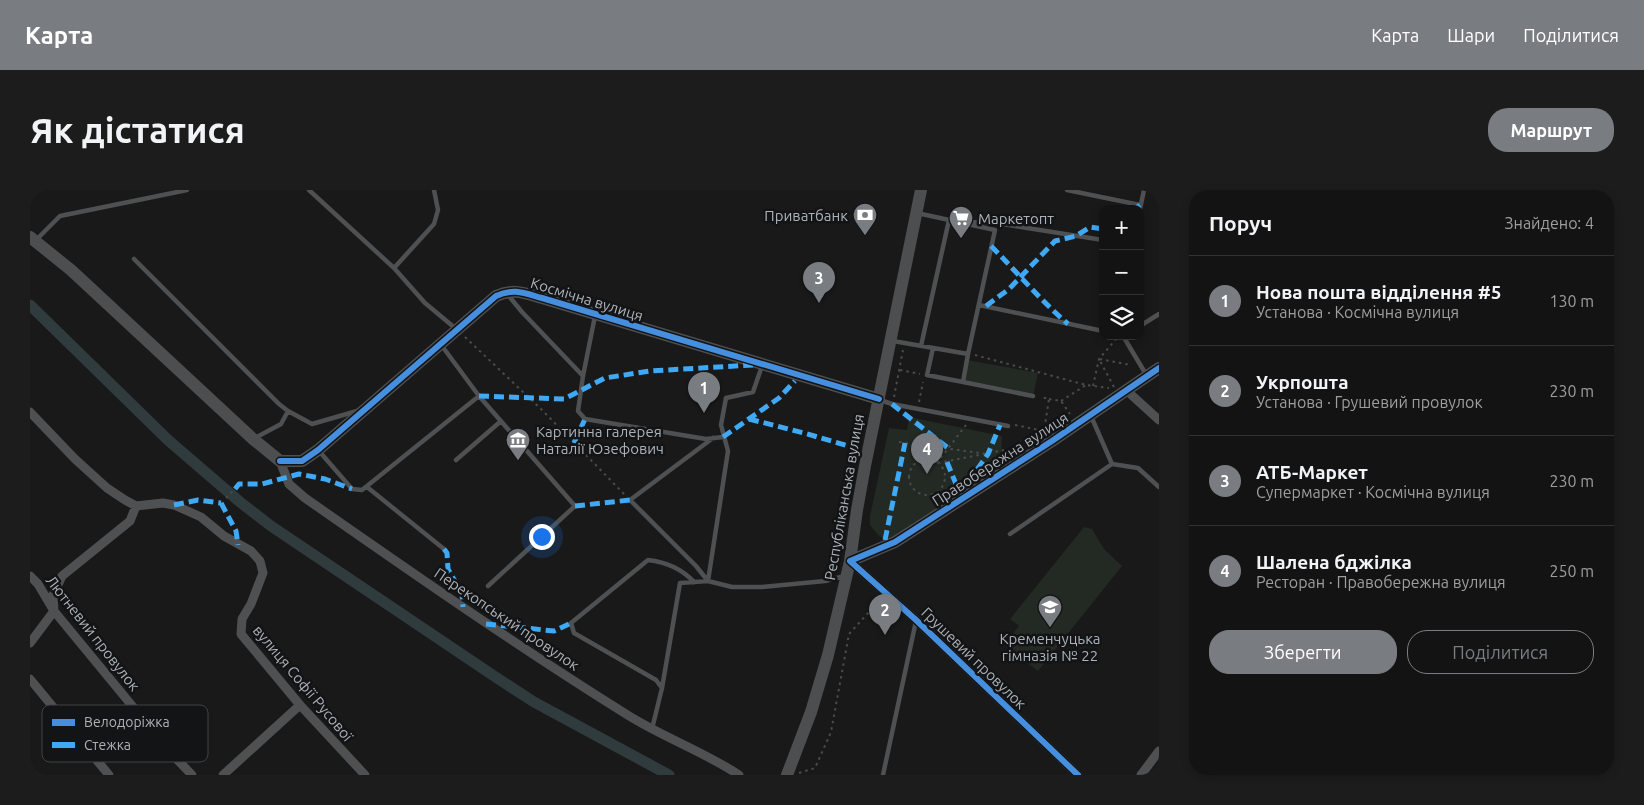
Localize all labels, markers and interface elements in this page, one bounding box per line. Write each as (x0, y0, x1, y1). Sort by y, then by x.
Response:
text: Карта (25, 22, 93, 49)
text: Карта (1371, 25, 1419, 45)
text: Шари (1447, 25, 1495, 45)
text: Поділитися (1523, 25, 1619, 45)
button: Маршрут (1488, 108, 1614, 152)
text: Як дістатися (30, 110, 245, 150)
bank icon: Приватбанк (852, 202, 878, 236)
supermarket icon: Маркетопт (948, 205, 974, 239)
map controls (1099, 205, 1144, 340)
button: + (1099, 205, 1144, 250)
place label: Приватбанк (764, 207, 848, 224)
place label: Маркетопт (978, 210, 1054, 227)
text: Поруч (1209, 211, 1272, 235)
text: Знайдено: 4 (1505, 214, 1594, 232)
button: − (1099, 250, 1144, 295)
pin: 3 (803, 262, 835, 303)
street label: Космічна вулиця (529, 274, 645, 324)
text: Нова пошта відділення #5 (1256, 281, 1502, 303)
text: 1 (1220, 292, 1230, 310)
text: 130 m (1549, 292, 1594, 310)
button: layers (1099, 295, 1144, 340)
text: Установа · Космічна вулиця (1256, 303, 1459, 321)
text: Укрпошта (1256, 371, 1349, 393)
pin: 1 (688, 372, 720, 413)
text: 2 (1220, 382, 1230, 400)
text: 230 m (1549, 382, 1594, 400)
text: Установа · Грушевий провулок (1256, 393, 1483, 411)
street label: Правобережна вулиця (929, 409, 1071, 509)
street label: Республіканська вулиця (821, 413, 867, 581)
place label: Картинна галерея Наталії Юзефович (536, 423, 664, 457)
museum icon: Картинна галерея Наталії Юзефович (505, 427, 531, 461)
pin: 4 (911, 433, 943, 474)
text: АТБ-Маркет (1256, 461, 1368, 483)
text: 3 (1220, 472, 1230, 490)
text: 230 m (1549, 472, 1594, 490)
text: Супермаркет · Космічна вулиця (1256, 483, 1490, 501)
your location (529, 524, 555, 550)
text: Шалена бджілка (1256, 551, 1412, 573)
text: 4 (1220, 562, 1230, 580)
text: 250 m (1549, 562, 1594, 580)
street label: Перекопський провулок (431, 564, 583, 674)
street label: Лютневий провулок (43, 572, 144, 694)
text: Ресторан · Правобережна вулиця (1256, 573, 1506, 591)
pin: 2 (869, 594, 901, 635)
school or university icon: Кременчуцька гімназія № 22 (1037, 594, 1063, 628)
street label: Грушевий провулок (918, 604, 1030, 713)
street label: вулиця Софії Русової (250, 622, 357, 745)
place label: Кременчуцька гімназія № 22 (999, 630, 1101, 664)
button: Зберегти (1209, 630, 1397, 674)
button: Поділитися (1407, 630, 1594, 674)
legend (42, 705, 208, 762)
text: Велодоріжка (84, 714, 170, 730)
text: Стежка (84, 737, 131, 753)

